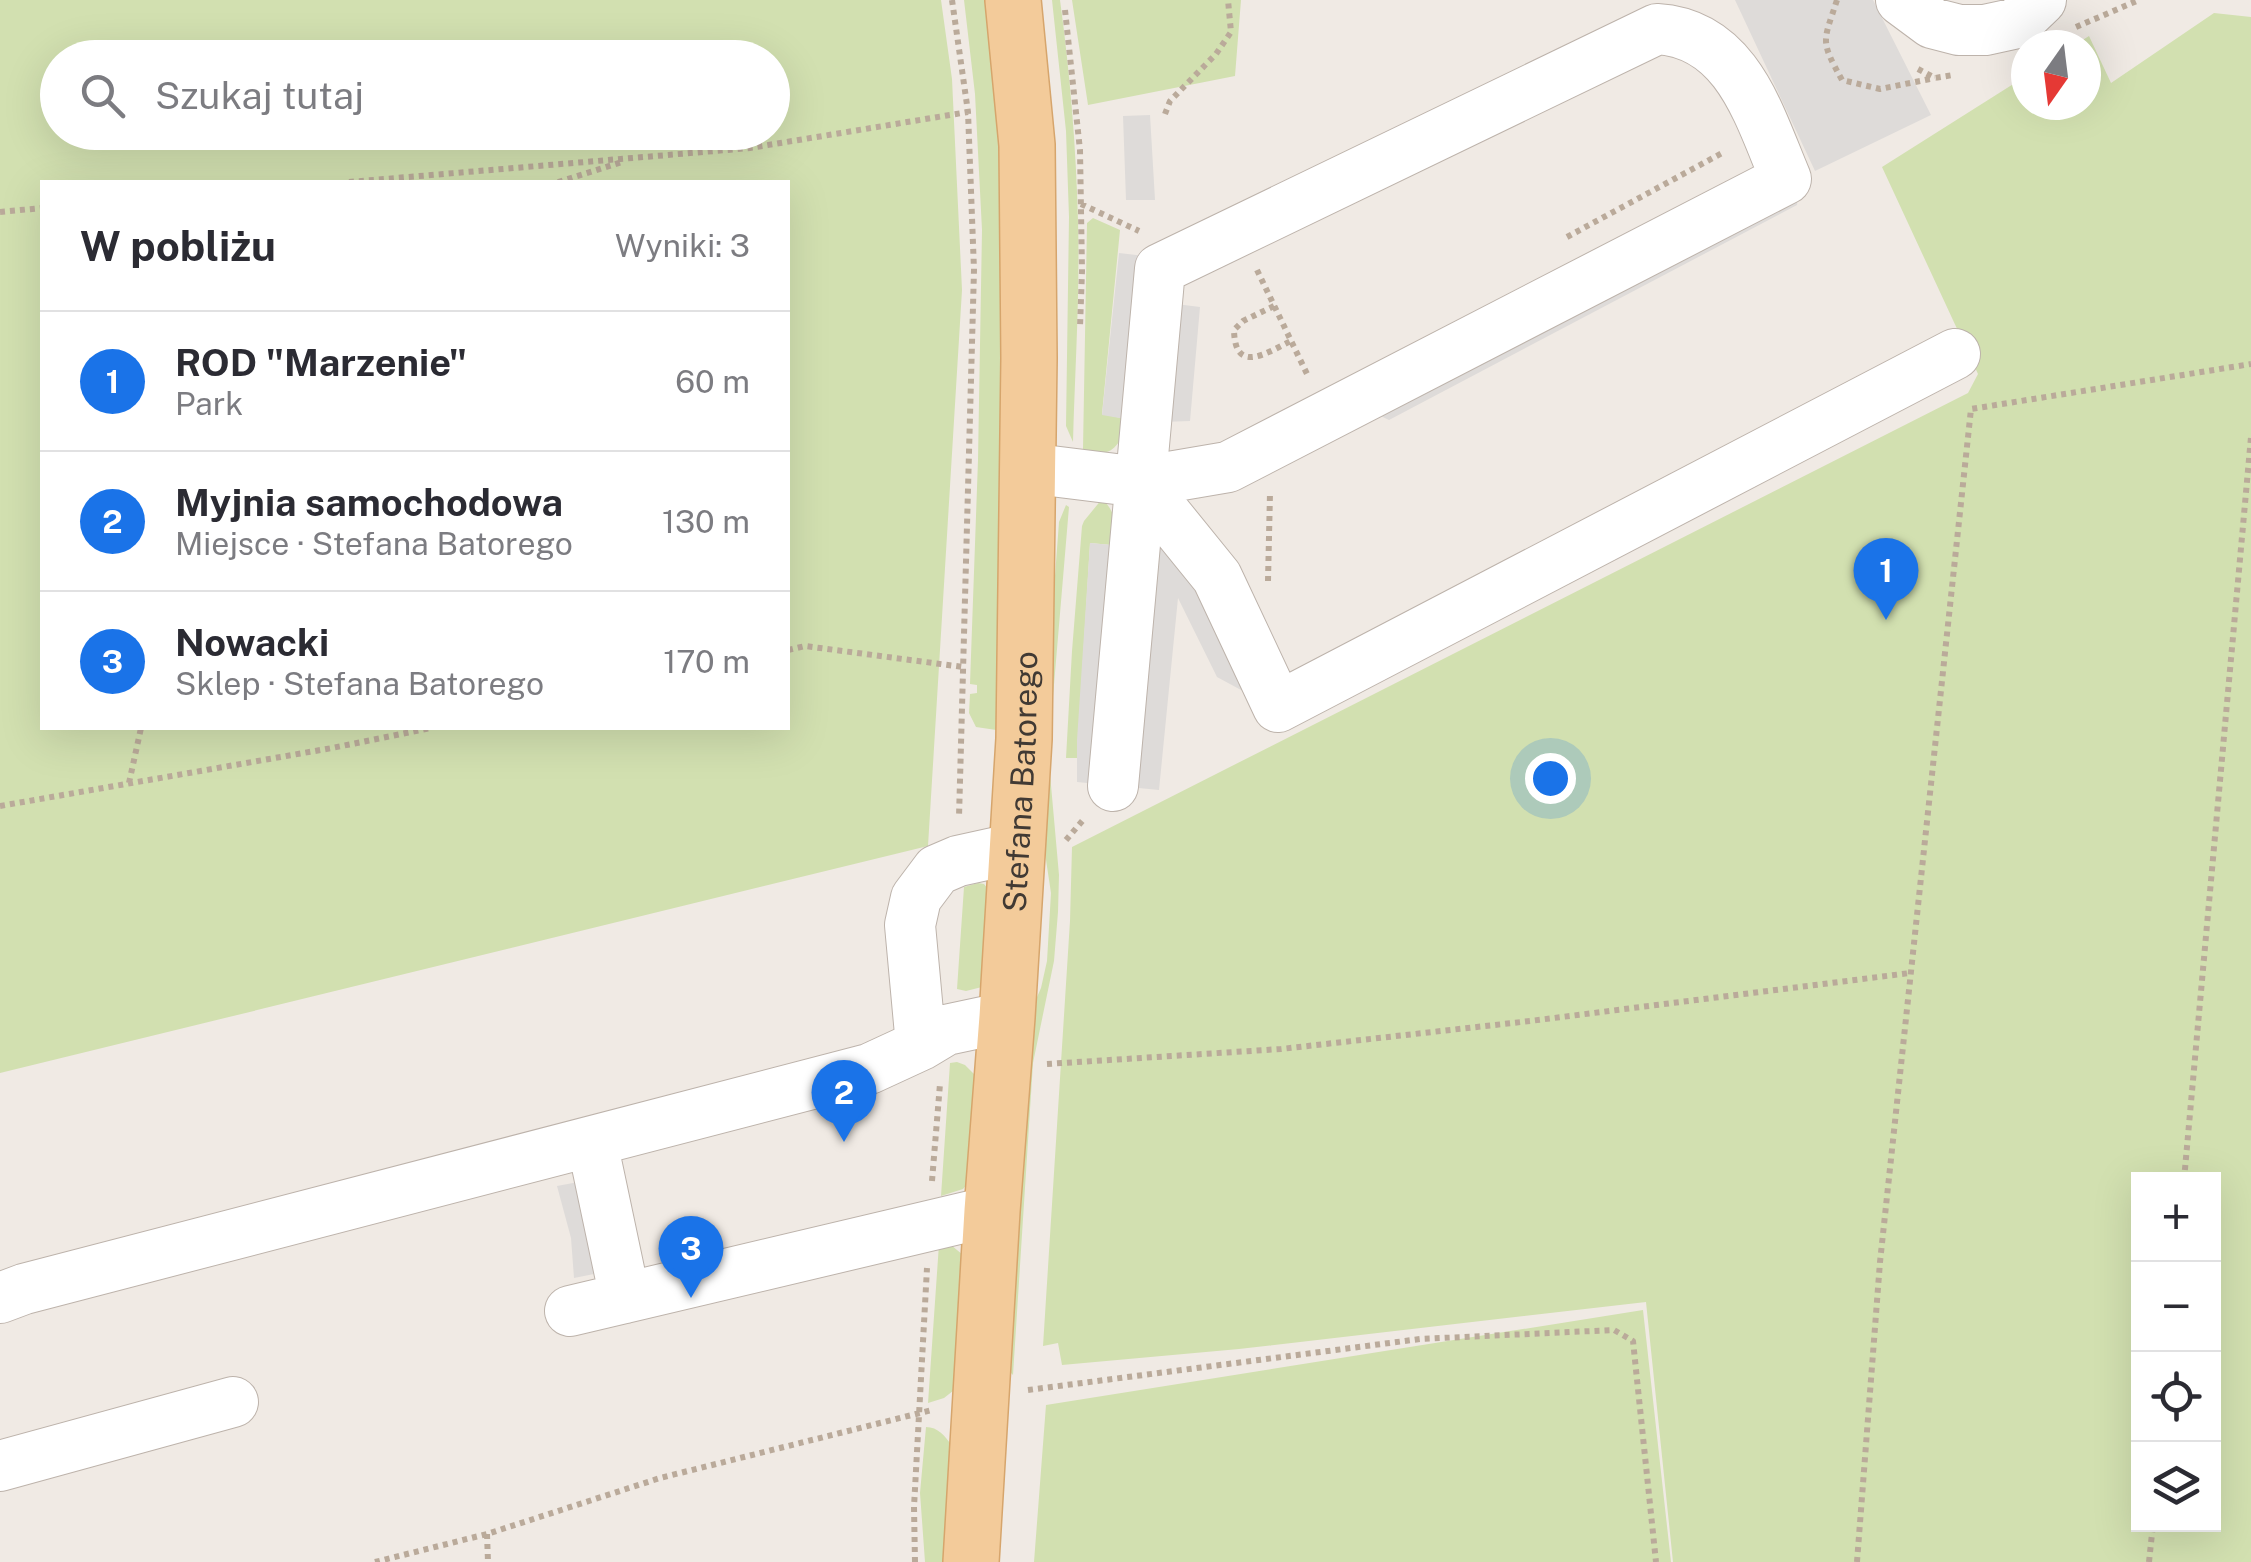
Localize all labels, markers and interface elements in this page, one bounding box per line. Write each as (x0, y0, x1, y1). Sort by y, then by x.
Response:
north arrow (2011, 30, 2101, 120)
search box (40, 40, 790, 150)
icon: search (75, 68, 130, 123)
text: Szukaj tutaj (155, 73, 364, 118)
text: W pobliżu (80, 221, 276, 270)
text: Wyniki: 3 (615, 227, 750, 264)
text: ROD "Marzenie" (175, 340, 467, 385)
text: 1 (106, 363, 119, 400)
text: 60 m (675, 363, 750, 400)
text: Park (175, 385, 243, 422)
text: Myjnia samochodowa (175, 480, 563, 525)
text: 2 (102, 503, 123, 540)
text: 130 m (662, 503, 750, 540)
text: Miejsce · Stefana Batorego (175, 525, 573, 562)
pin: 1 (1854, 538, 1918, 620)
text: Nowacki (175, 620, 329, 665)
text: 3 (102, 643, 123, 680)
text: 170 m (663, 643, 750, 680)
street label: Stefana Batorego (995, 651, 1044, 913)
text: Sklep · Stefana Batorego (175, 665, 544, 702)
your location (1525, 753, 1576, 804)
pin: 2 (812, 1060, 876, 1142)
map controls (2131, 1172, 2221, 1532)
button: + (2131, 1172, 2221, 1262)
pin: 3 (658, 1216, 724, 1298)
button: − (2131, 1262, 2221, 1352)
button: locate (2131, 1352, 2221, 1442)
button: layers (2131, 1442, 2221, 1532)

